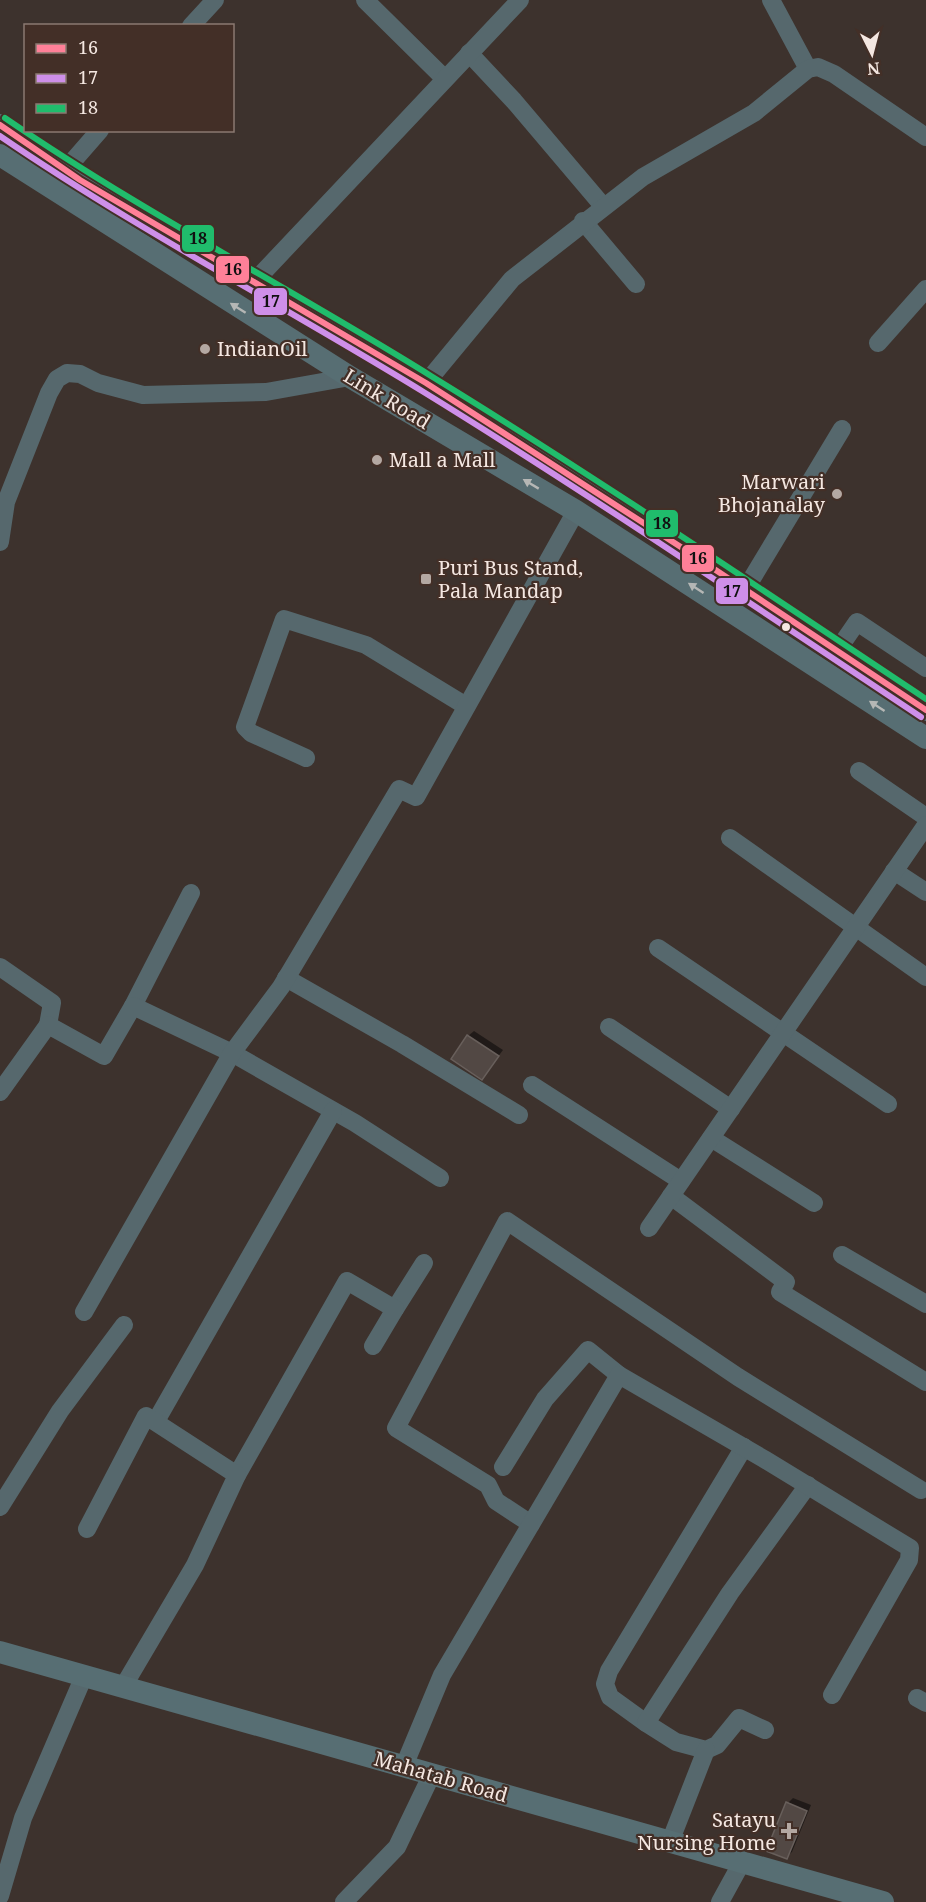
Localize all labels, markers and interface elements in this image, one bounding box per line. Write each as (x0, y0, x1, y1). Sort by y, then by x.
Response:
legend (24, 24, 234, 132)
north arrow (842, 24, 902, 84)
text: 16 (78, 35, 98, 59)
text: N (866, 57, 881, 81)
text: 17 (78, 65, 98, 89)
text: 18 (78, 95, 98, 119)
line badge: 18 (181, 224, 215, 253)
text: 18 (189, 227, 207, 249)
line badge: 16 (215, 255, 250, 284)
text: 16 (224, 258, 242, 280)
line badge: 17 (253, 287, 288, 316)
text: 17 (262, 290, 280, 312)
one-way arrow (230, 302, 246, 313)
place label: IndianOil (217, 335, 308, 362)
marker: IndianOil (198, 342, 212, 356)
street label: Link Road (339, 362, 436, 435)
place label: Mall a Mall (389, 446, 496, 473)
marker: Mall a Mall (370, 453, 384, 467)
place label: Marwari Bhojanalay (718, 468, 826, 518)
one-way arrow (523, 479, 539, 490)
marker: Marwari Bhojanalay (830, 487, 844, 501)
line badge: 18 (645, 509, 679, 538)
text: 18 (653, 512, 671, 534)
line badge: 16 (681, 544, 715, 573)
text: 16 (689, 547, 707, 569)
place label: Puri Bus Stand, Pala Mandap (438, 554, 583, 604)
marker: Puri Bus Stand, Pala Mandap (419, 572, 433, 586)
line badge: 17 (715, 577, 749, 605)
text: 17 (723, 580, 741, 602)
one-way arrow (688, 583, 704, 594)
unlabelled marker (780, 621, 792, 633)
one-way arrow (869, 701, 885, 712)
street label: Mahatab Road (371, 1745, 511, 1809)
place label: Satayu Nursing Home (637, 1806, 776, 1856)
marker: Satayu Nursing Home (780, 1822, 798, 1840)

